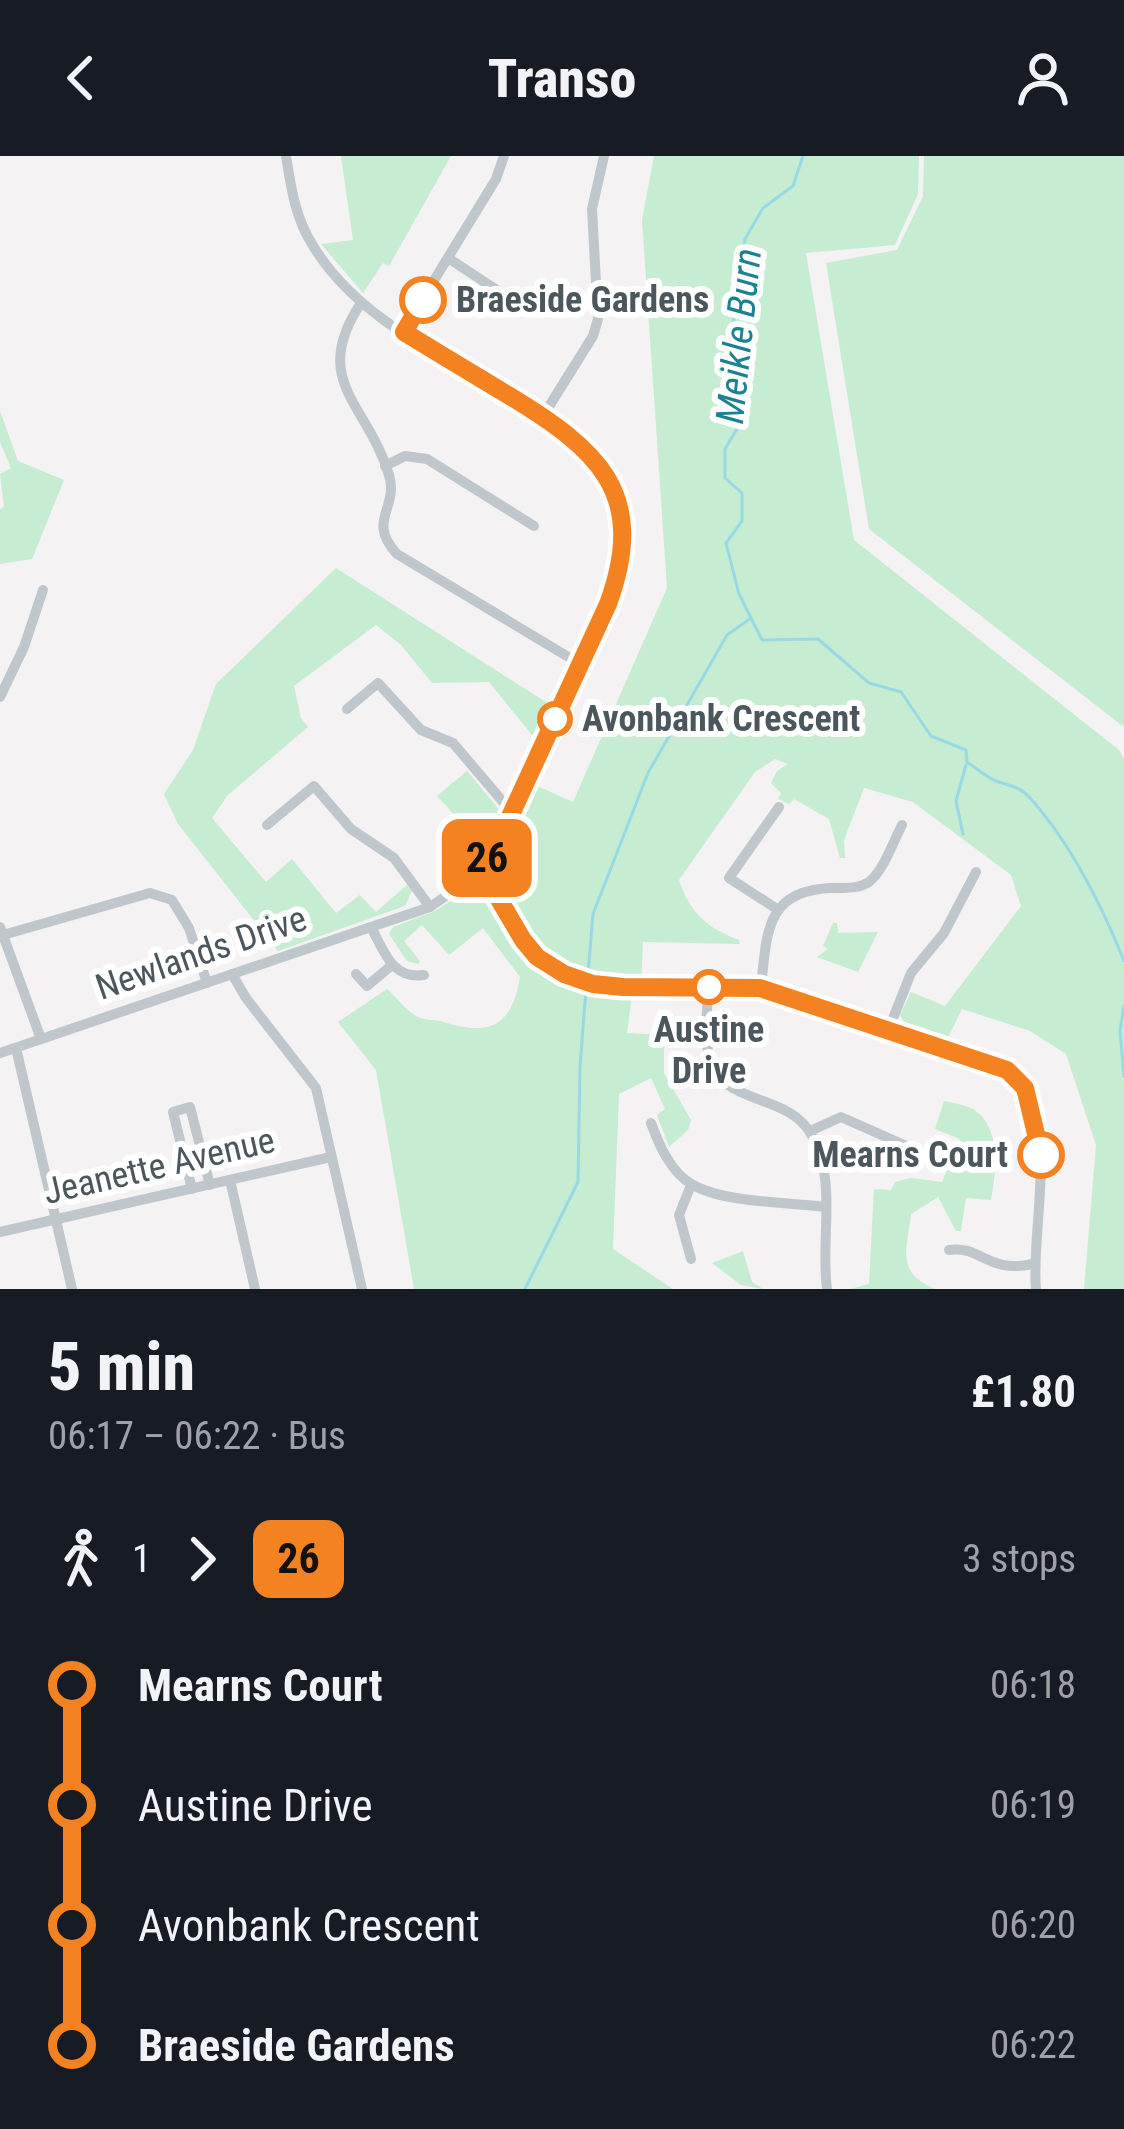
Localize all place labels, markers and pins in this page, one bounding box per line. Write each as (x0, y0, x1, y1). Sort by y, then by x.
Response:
marker: Braeside Gardens (401, 278, 445, 322)
place label: Braeside Gardens (456, 279, 709, 321)
place label: Avonbank Crescent (582, 698, 860, 740)
marker: Avonbank Crescent (539, 703, 571, 735)
marker: Austine Drive (693, 971, 725, 1003)
place label: Austine Drive (654, 1009, 764, 1092)
marker: Mearns Court (1019, 1133, 1063, 1177)
place label: Mearns Court (812, 1134, 1008, 1176)

